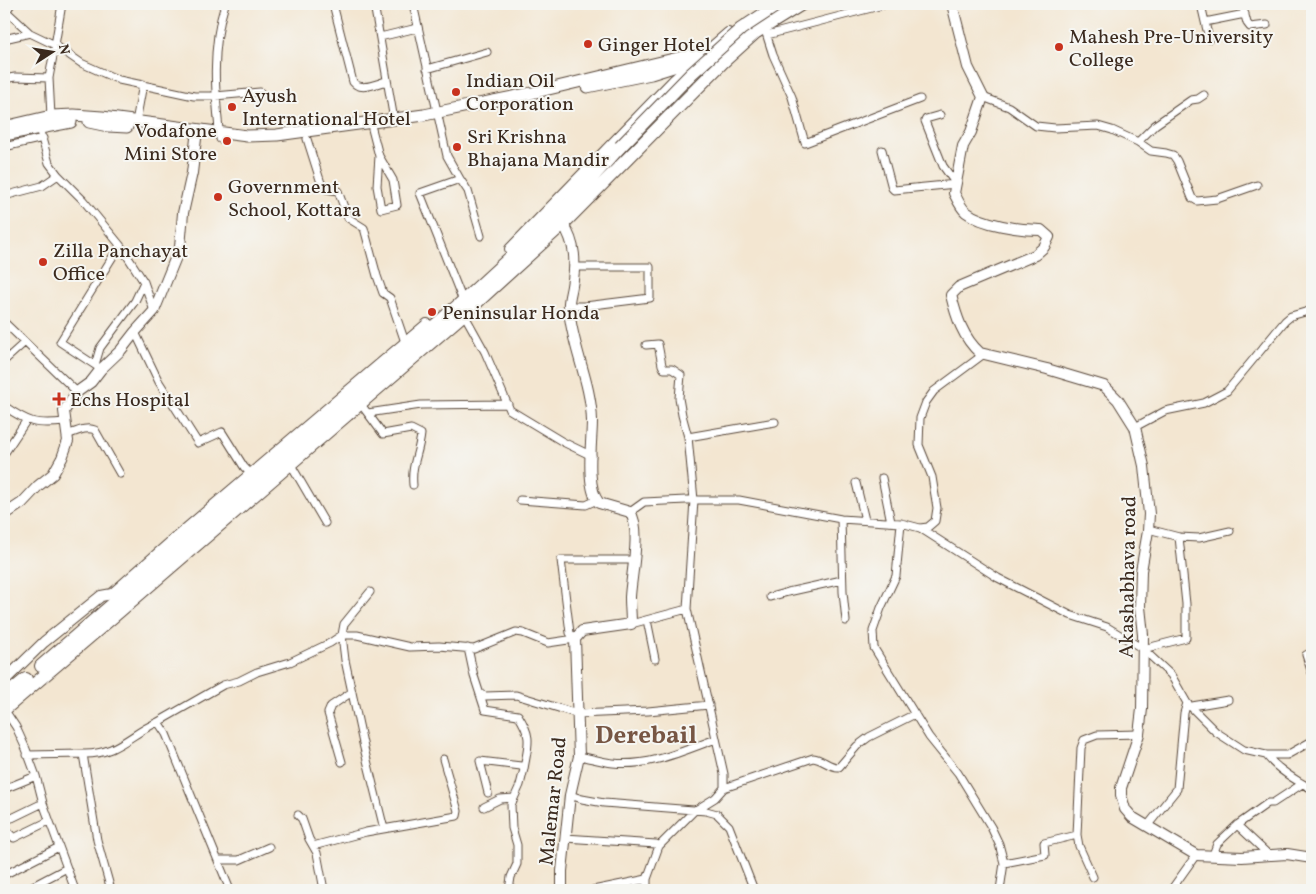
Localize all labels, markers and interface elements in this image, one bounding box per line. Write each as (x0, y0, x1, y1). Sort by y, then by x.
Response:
place label: Mahesh Pre-University College (1069, 24, 1274, 75)
north arrow (28, 28, 78, 78)
place label: Ginger Hotel (598, 32, 711, 60)
marker: Ginger Hotel (582, 38, 594, 50)
marker: Mahesh Pre-University College (1053, 41, 1065, 53)
text: N (53, 43, 74, 57)
place label: Indian Oil Corporation (466, 68, 574, 119)
place label: Ayush International Hotel (242, 83, 411, 134)
marker: Indian Oil Corporation (450, 86, 462, 98)
marker: Ayush International Hotel (226, 101, 238, 113)
place label: Vodafone Mini Store (124, 118, 217, 169)
place label: Sri Krishna Bhajana Mandir (467, 124, 609, 175)
marker: Vodafone Mini Store (221, 135, 233, 147)
marker: Sri Krishna Bhajana Mandir (451, 141, 463, 153)
place label: Government School, Kottara (228, 174, 361, 225)
marker: Government School, Kottara (212, 191, 224, 203)
place label: Zilla Panchayat Office (53, 238, 188, 289)
marker: Zilla Panchayat Office (37, 256, 49, 268)
place label: Peninsular Honda (442, 300, 600, 328)
marker: Peninsular Honda (426, 306, 438, 318)
place label: Echs Hospital (70, 387, 190, 415)
marker: Echs Hospital (52, 392, 66, 406)
street label: Akashabhava road (1114, 496, 1144, 658)
district label: Derebail (595, 719, 697, 754)
street label: Malemar Road (533, 735, 575, 867)

